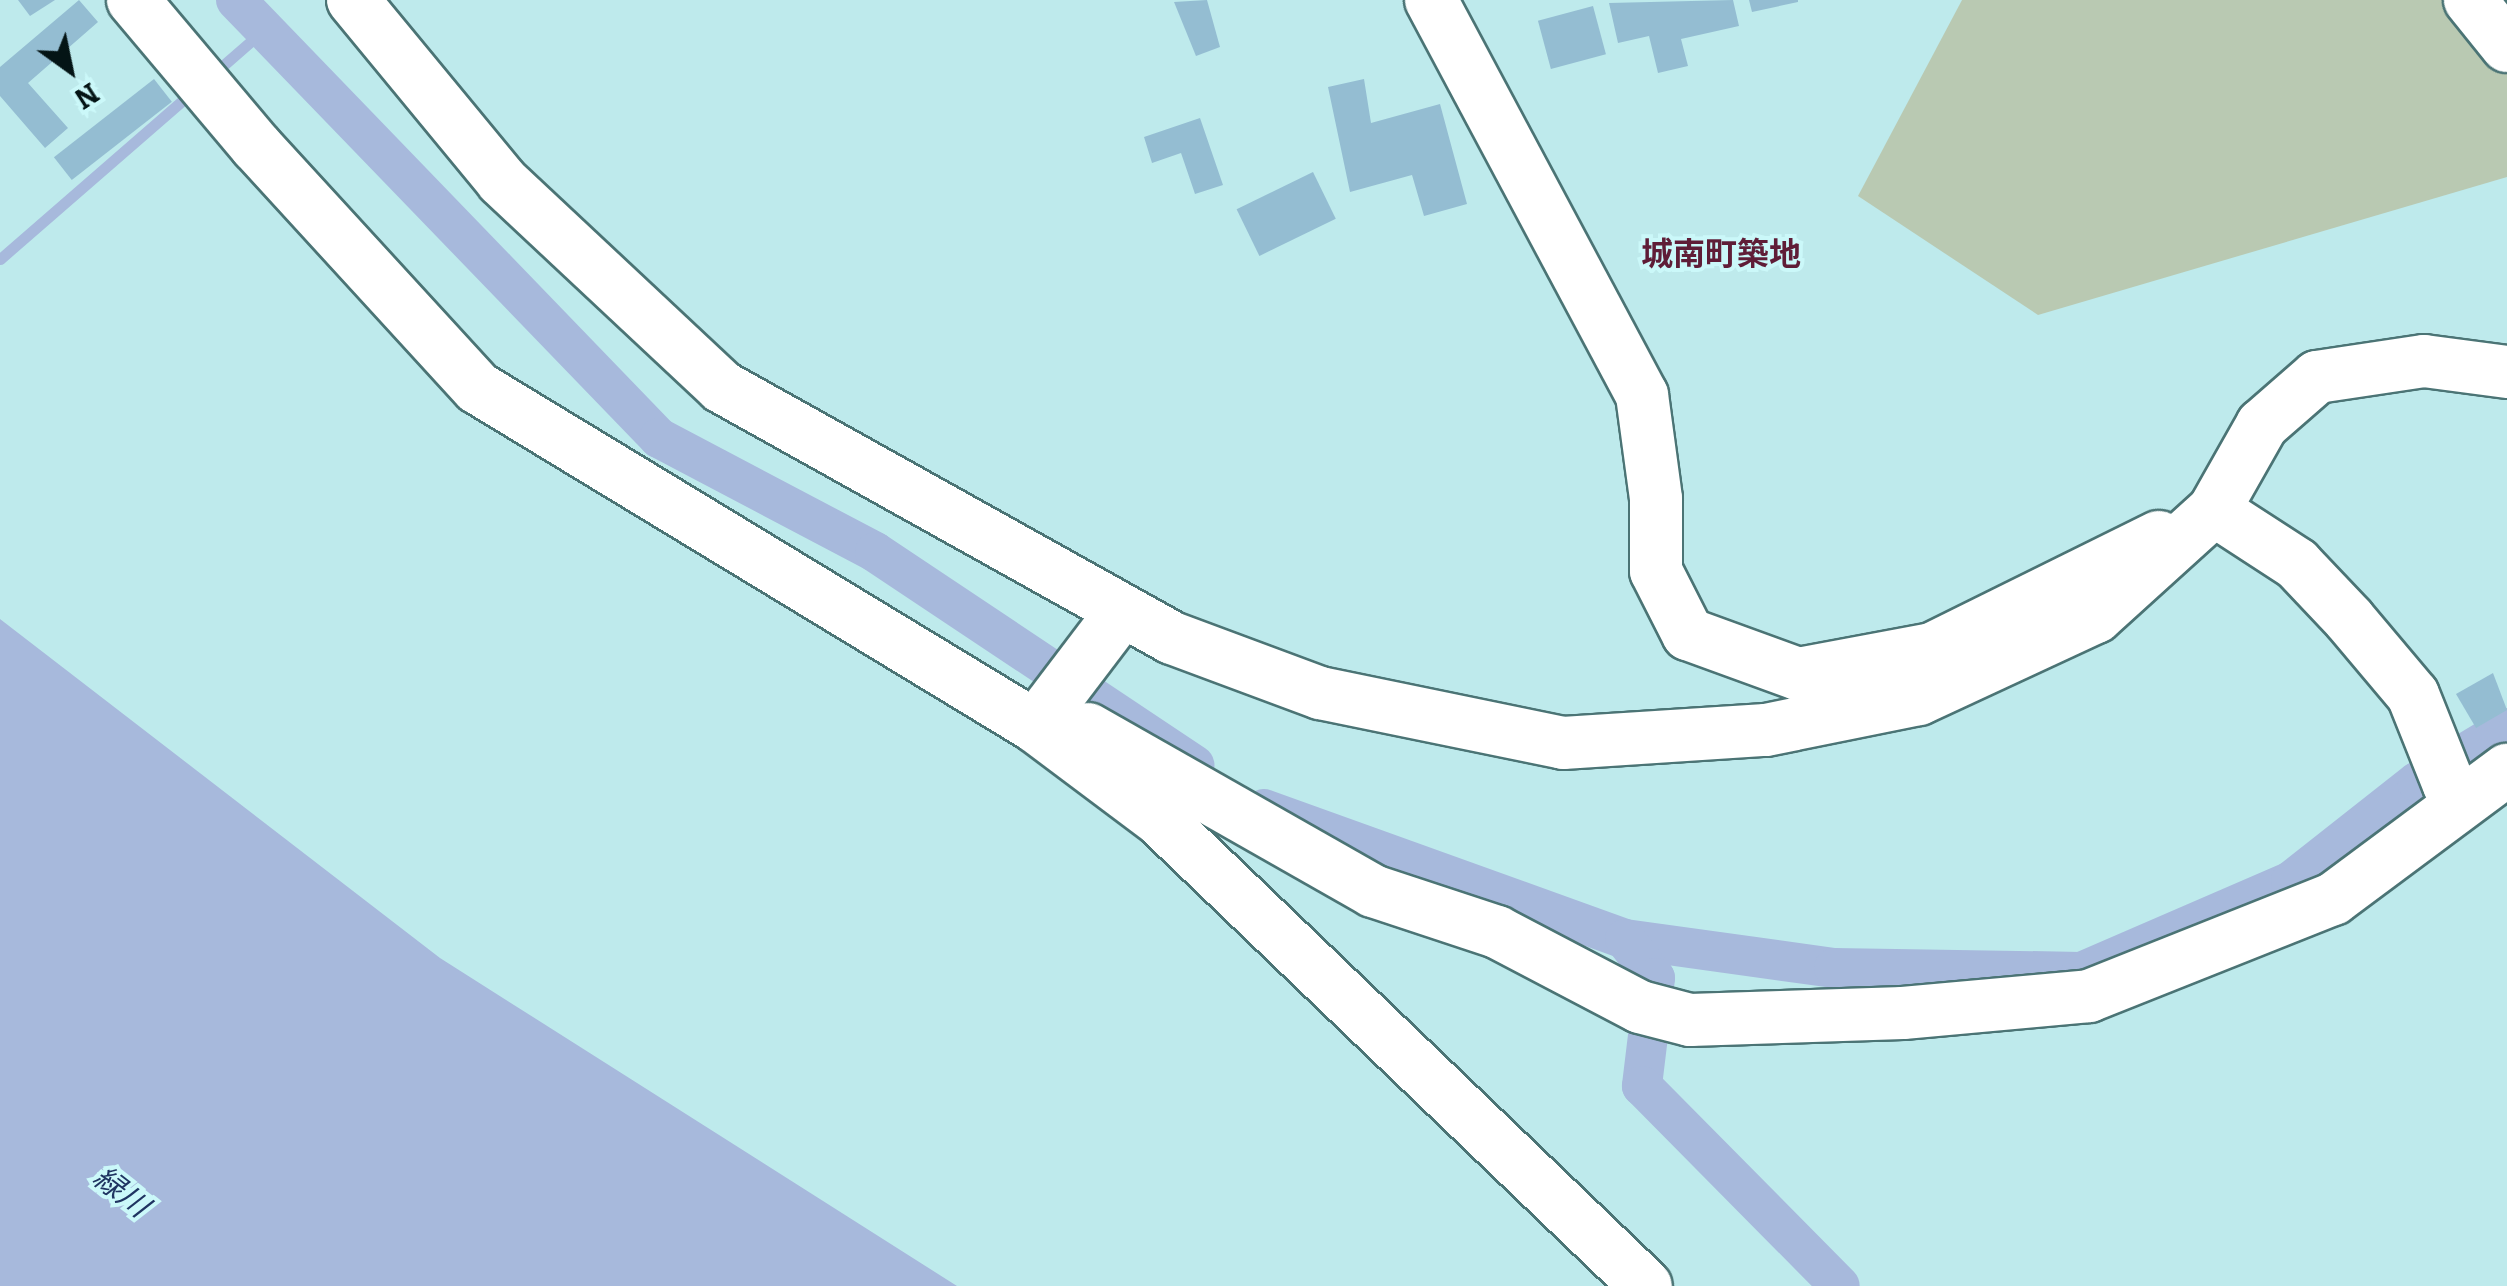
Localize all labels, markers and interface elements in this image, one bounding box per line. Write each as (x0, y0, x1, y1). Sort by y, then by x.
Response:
north arrow (20, 20, 120, 120)
text: N (69, 76, 105, 115)
district label: 城南町築地 (1641, 235, 1801, 273)
water label: 緑川 (86, 1159, 156, 1225)

